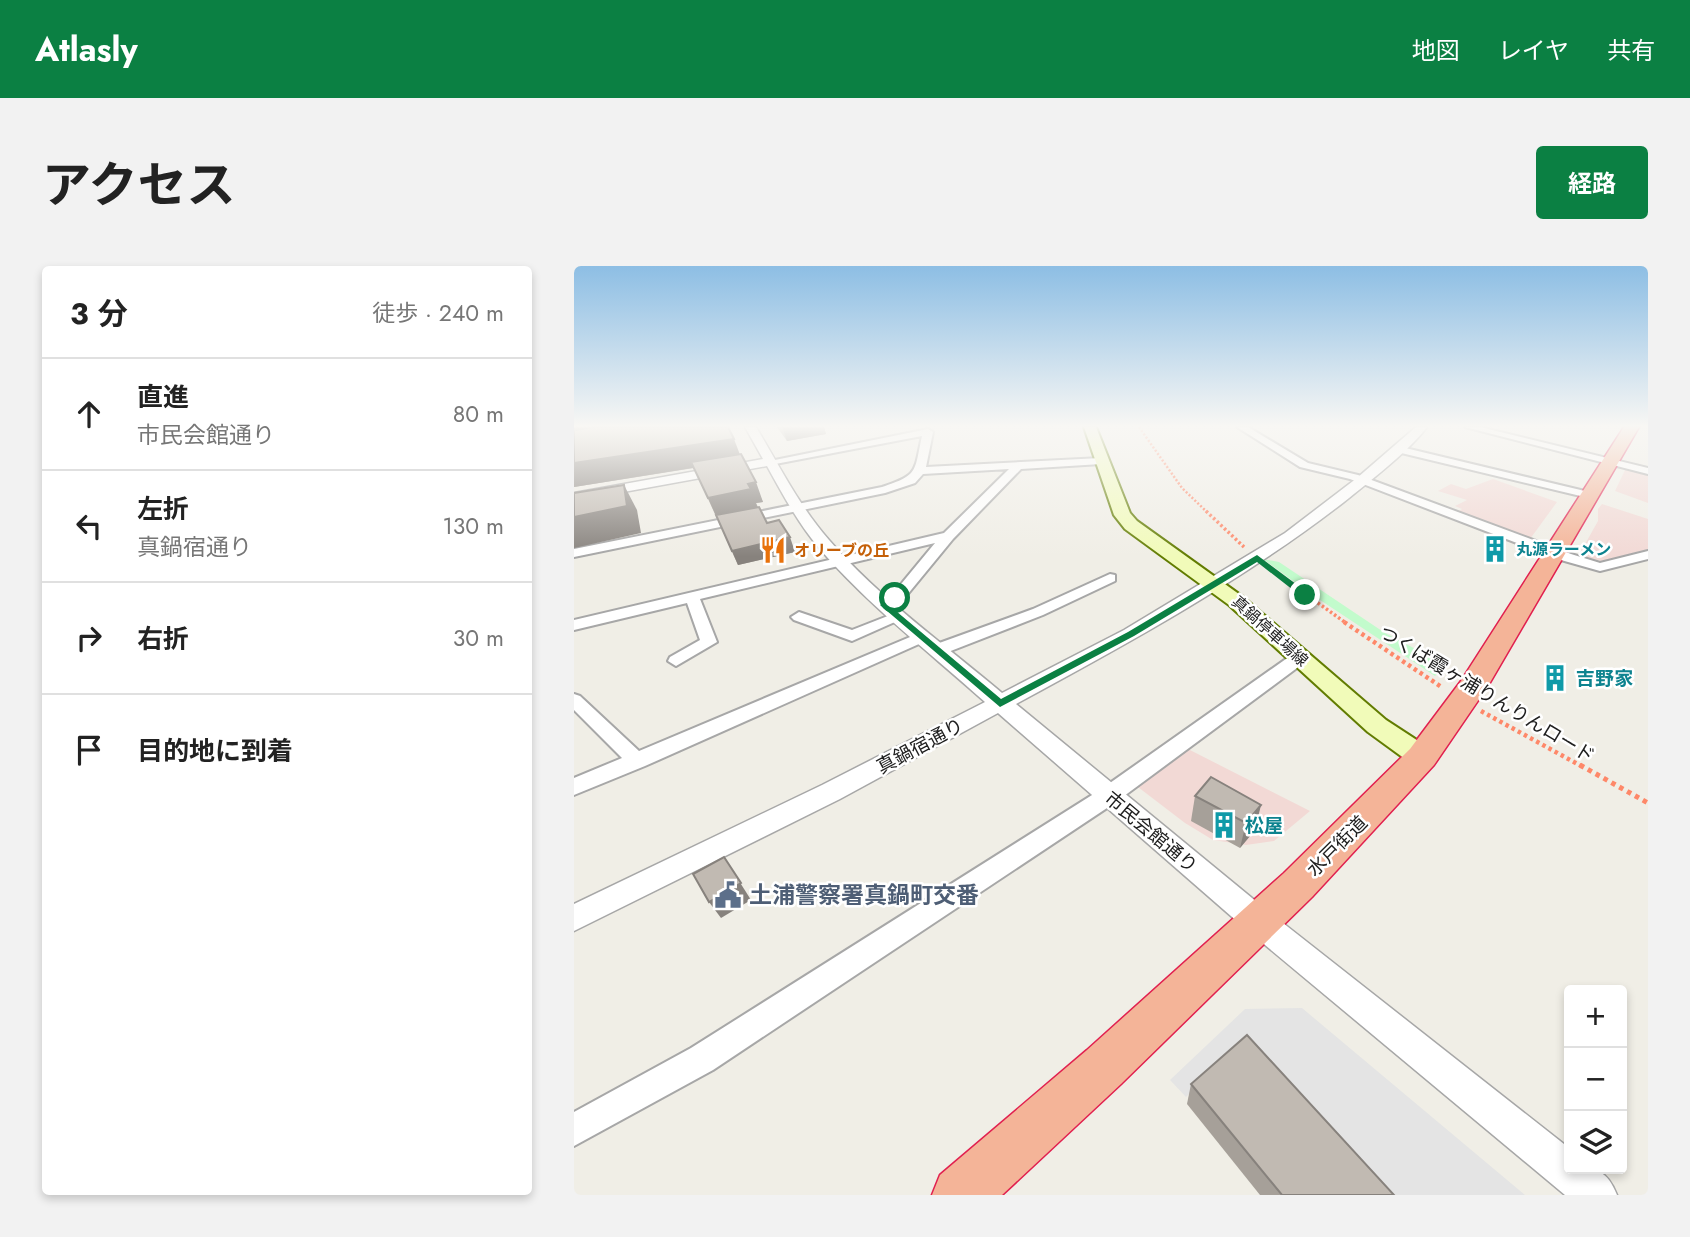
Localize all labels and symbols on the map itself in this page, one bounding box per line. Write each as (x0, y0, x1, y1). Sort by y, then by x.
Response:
building icon: 丸源ラーメン (1480, 534, 1510, 564)
restaurant icon: オリーブの丘 (758, 535, 788, 565)
place label: 丸源ラーメン (1516, 538, 1611, 561)
place label: オリーブの丘 (794, 539, 889, 562)
route end (1289, 579, 1320, 610)
route start (879, 582, 910, 613)
street label: 真鍋停車場線 (1227, 590, 1313, 672)
street label: つくば霞ヶ浦りんりんロード (1374, 619, 1600, 769)
building icon: 吉野家 (1540, 663, 1570, 693)
place label: 吉野家 (1576, 665, 1633, 692)
street label: 真鍋宿通り (872, 712, 968, 780)
street label: 市民会館通り (1099, 785, 1203, 879)
building icon: 松屋 (1209, 810, 1239, 840)
street label: 水戸街道 (1301, 810, 1373, 882)
place label: 松屋 (1245, 812, 1283, 839)
place label: 土浦警察署真鍋町交番 (749, 878, 979, 912)
public building icon: 土浦警察署真鍋町交番 (713, 880, 743, 910)

